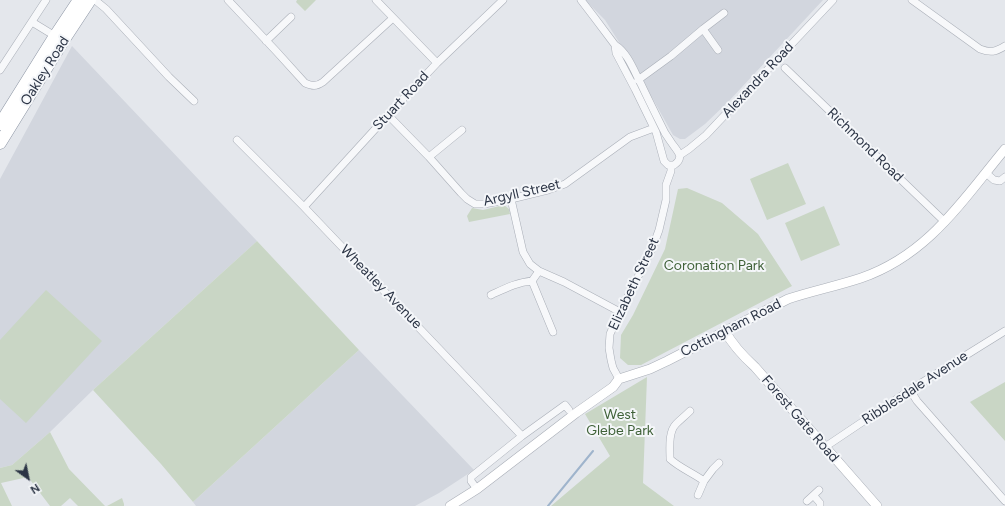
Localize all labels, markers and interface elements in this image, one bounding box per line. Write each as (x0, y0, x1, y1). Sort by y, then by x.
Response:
street label: Oakley Road (17, 33, 73, 109)
street label: Alexandra Road (719, 39, 797, 121)
street label: Stuart Road (369, 68, 433, 134)
street label: Richmond Road (824, 105, 906, 185)
street label: Argyll Street (482, 176, 562, 210)
street label: Elizabeth Street (605, 235, 663, 333)
street label: Wheatley Avenue (337, 242, 425, 332)
park label: Coronation Park (664, 258, 764, 274)
street label: Cottingham Road (678, 295, 784, 361)
street label: Ribblesdale Avenue (859, 348, 971, 428)
street label: Forest Gate Road (758, 372, 842, 466)
park label: West Glebe Park (586, 407, 654, 440)
north arrow (8, 458, 48, 498)
text: N (28, 481, 42, 496)

